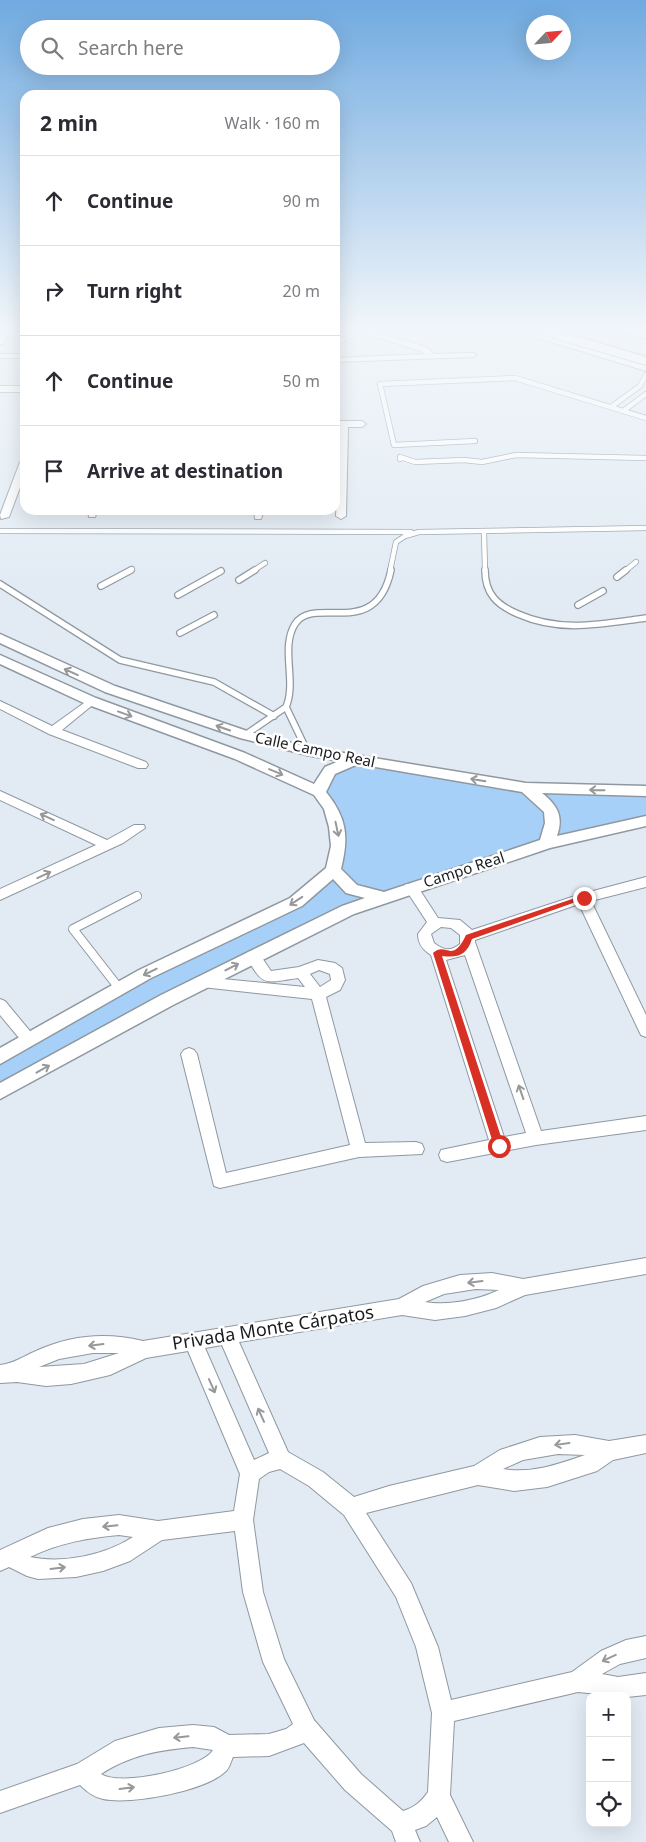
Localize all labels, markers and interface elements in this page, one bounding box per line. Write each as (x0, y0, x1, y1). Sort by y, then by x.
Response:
north arrow (526, 15, 571, 60)
search box (20, 20, 340, 75)
icon: search (38, 34, 66, 62)
text: Search here (78, 35, 184, 61)
text: 2 min (40, 109, 98, 137)
text: Walk · 160 m (225, 112, 320, 134)
icon: ahead (40, 187, 68, 215)
text: Continue (87, 188, 173, 214)
text: 90 m (283, 190, 320, 212)
icon: right (40, 277, 68, 305)
text: Turn right (87, 278, 182, 304)
text: 20 m (283, 280, 320, 302)
icon: ahead (40, 367, 68, 395)
text: Continue (87, 368, 173, 394)
text: 50 m (283, 370, 320, 392)
icon: arrive (40, 457, 68, 485)
text: Arrive at destination (87, 458, 283, 484)
one-way arrow (64, 667, 79, 677)
one-way arrow (116, 710, 132, 719)
one-way arrow (216, 722, 232, 732)
street label: Calle Campo Real (253, 727, 377, 772)
one-way arrow (268, 767, 283, 777)
one-way arrow (470, 775, 486, 785)
one-way arrow (590, 785, 606, 794)
one-way arrow (40, 812, 55, 821)
one-way arrow (332, 820, 342, 836)
street label: Campo Real (421, 847, 507, 892)
one-way arrow (36, 869, 51, 879)
route end (573, 887, 596, 910)
one-way arrow (289, 896, 303, 906)
one-way arrow (224, 962, 239, 971)
one-way arrow (142, 967, 157, 977)
one-way arrow (35, 1064, 50, 1073)
one-way arrow (515, 1084, 525, 1100)
route start (488, 1135, 511, 1158)
one-way arrow (467, 1277, 483, 1287)
street label: Privada Monte Cárpatos (170, 1299, 375, 1355)
one-way arrow (88, 1340, 104, 1350)
one-way arrow (208, 1378, 218, 1393)
one-way arrow (256, 1408, 266, 1423)
one-way arrow (554, 1440, 570, 1450)
one-way arrow (102, 1521, 118, 1531)
one-way arrow (50, 1563, 66, 1573)
one-way arrow (602, 1653, 617, 1663)
map controls (586, 1692, 631, 1827)
button: + (586, 1692, 631, 1737)
one-way arrow (173, 1732, 189, 1742)
button: − (586, 1737, 631, 1782)
button: locate (586, 1782, 631, 1827)
one-way arrow (118, 1783, 134, 1793)

